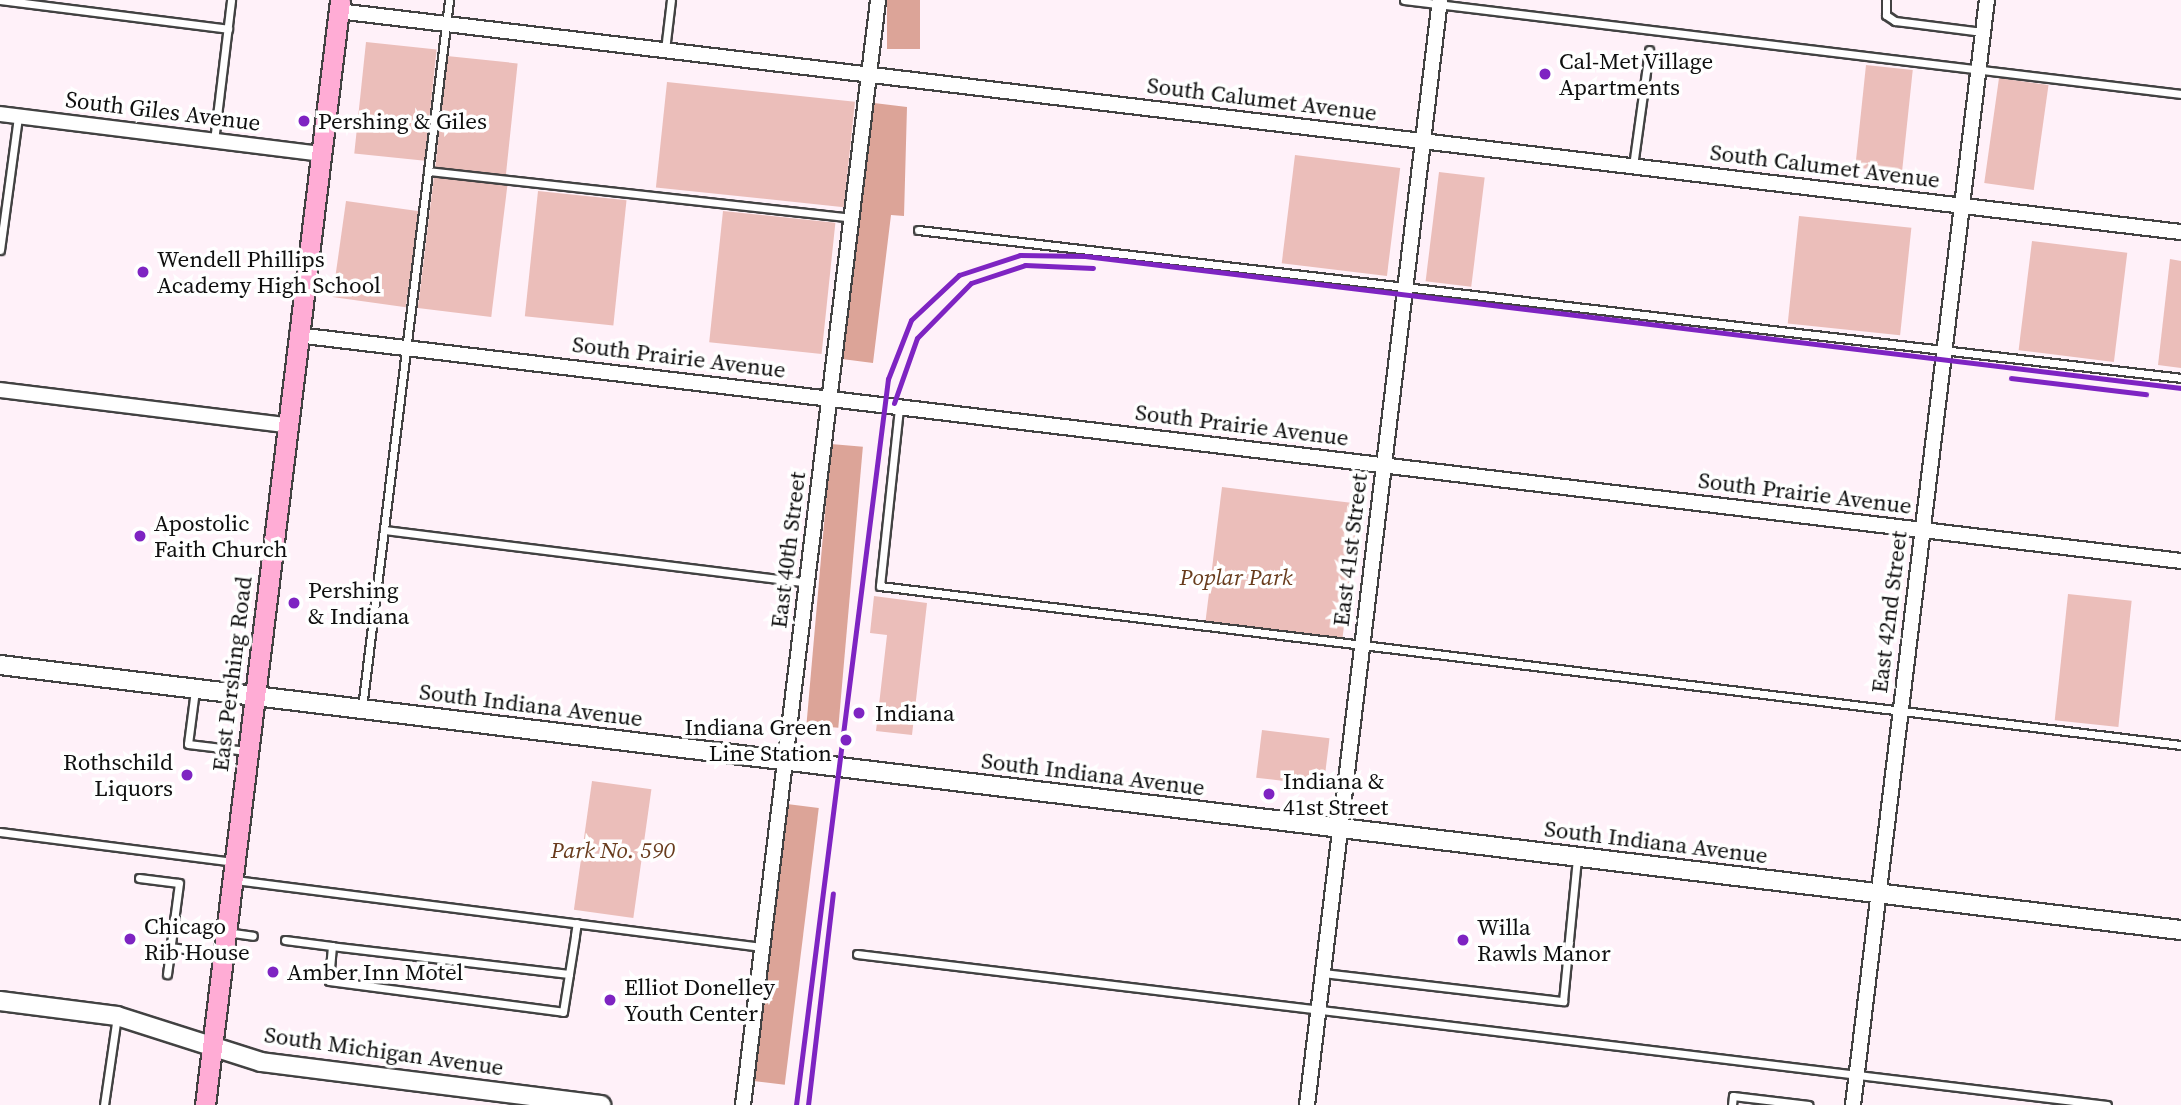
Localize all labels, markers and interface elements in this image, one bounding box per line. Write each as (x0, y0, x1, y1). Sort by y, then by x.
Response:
place label: Cal-Met Village Apartments (1559, 47, 1714, 101)
marker: Cal-Met Village Apartments (1537, 66, 1553, 82)
street label: South Calumet Avenue (1146, 71, 1378, 127)
street label: South Giles Avenue (64, 85, 262, 137)
place label: Pershing & Giles (318, 107, 487, 135)
marker: Pershing & Giles (296, 113, 312, 129)
street label: South Calumet Avenue (1709, 138, 1941, 194)
place label: Wendell Phillips Academy High School (157, 245, 381, 299)
marker: Wendell Phillips Academy High School (135, 264, 151, 280)
street label: South Prairie Avenue (571, 330, 787, 384)
street label: South Prairie Avenue (1134, 398, 1350, 452)
street label: South Prairie Avenue (1697, 466, 1913, 520)
street label: East 40th Street (765, 470, 811, 630)
street label: East 41st Street (1327, 472, 1373, 628)
place label: Apostolic Faith Church (154, 509, 288, 563)
marker: Apostolic Faith Church (132, 528, 148, 544)
street label: East 42nd Street (1865, 529, 1913, 695)
park label: Poplar Park (1179, 563, 1293, 591)
street label: East Pershing Road (206, 575, 258, 773)
place label: Pershing & Indiana (308, 576, 410, 630)
marker: Pershing & Indiana (286, 595, 302, 611)
street label: South Indiana Avenue (418, 678, 644, 732)
place label: Indiana (875, 699, 955, 727)
marker: Indiana (849, 703, 869, 723)
place label: Indiana Green Line Station (684, 713, 832, 767)
marker: Indiana Green Line Station (838, 732, 854, 748)
street label: South Indiana Avenue (980, 747, 1206, 801)
place label: Rothschild Liquors (63, 748, 173, 802)
marker: Rothschild Liquors (179, 767, 195, 783)
place label: Indiana & 41st Street (1283, 767, 1388, 821)
marker: Indiana & 41st Street (1261, 786, 1277, 802)
street label: South Indiana Avenue (1543, 815, 1769, 869)
park label: Park No. 590 (551, 836, 675, 864)
place label: Chicago Rib House (144, 912, 250, 966)
place label: Willa Rawls Manor (1477, 913, 1611, 967)
marker: Chicago Rib House (122, 931, 138, 947)
marker: Willa Rawls Manor (1455, 932, 1471, 948)
place label: Amber Inn Motel (287, 958, 463, 986)
marker: Amber Inn Motel (265, 964, 281, 980)
place label: Elliot Donelley Youth Center (624, 973, 775, 1027)
marker: Elliot Donelley Youth Center (602, 992, 618, 1008)
street label: South Michigan Avenue (263, 1021, 505, 1081)

